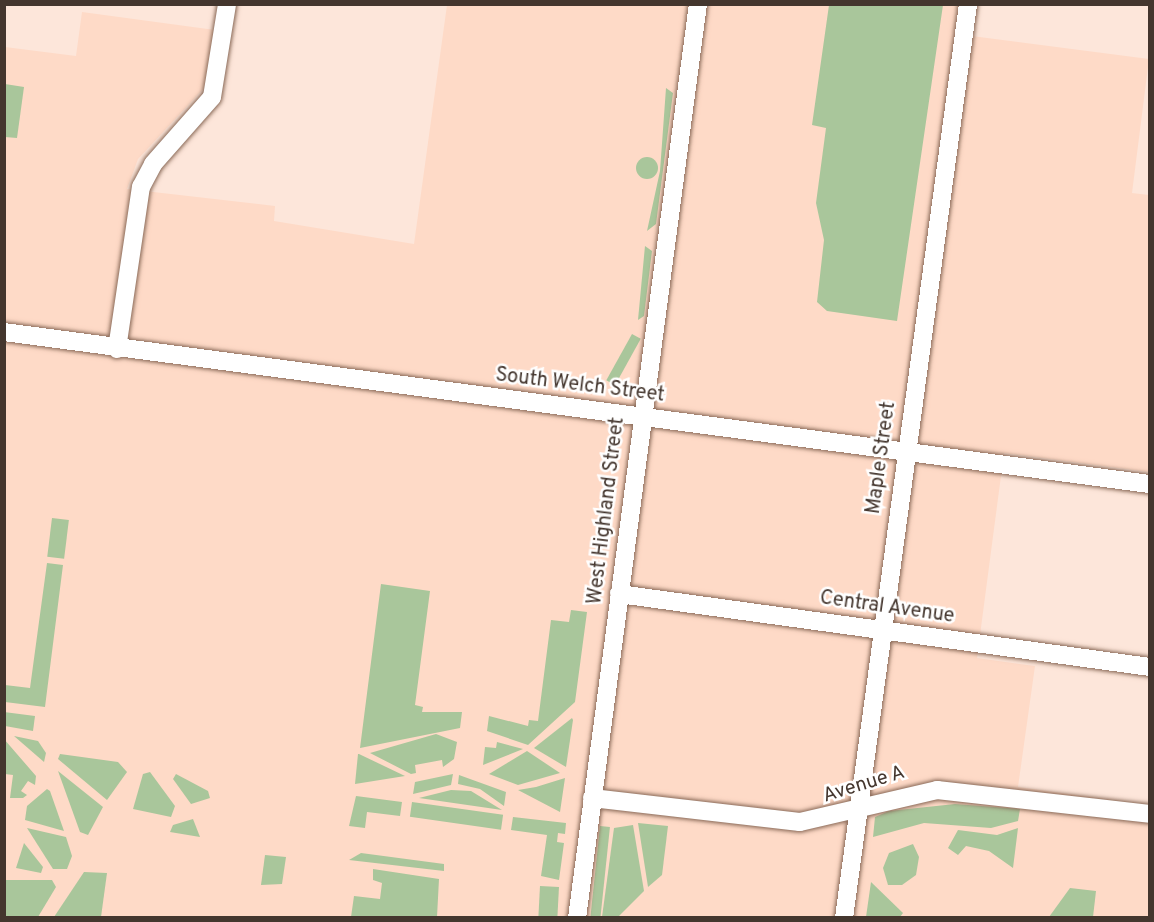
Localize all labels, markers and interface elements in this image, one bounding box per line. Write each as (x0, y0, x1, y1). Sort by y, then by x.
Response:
street label: South Welch Street (494, 364, 666, 408)
street label: Maple Street (862, 400, 902, 516)
street label: West Highland Street (584, 416, 630, 606)
street label: Central Avenue (818, 587, 956, 629)
street label: Avenue A (820, 761, 908, 809)

